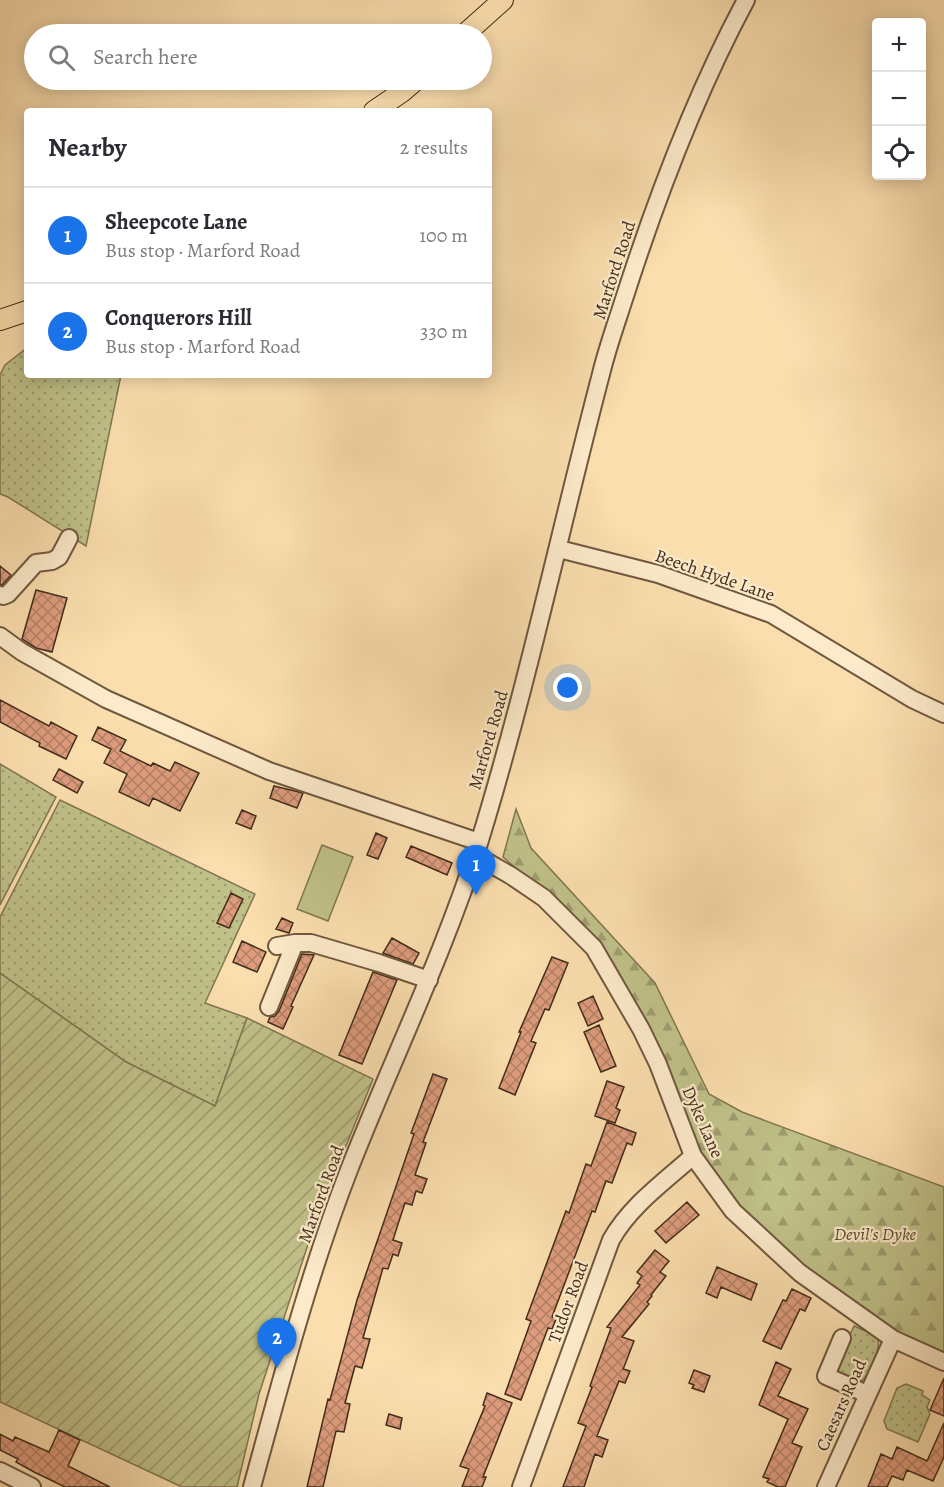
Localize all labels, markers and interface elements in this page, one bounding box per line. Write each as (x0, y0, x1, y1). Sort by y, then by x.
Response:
map controls (872, 18, 926, 180)
button: + (872, 18, 926, 72)
search box (24, 24, 492, 90)
icon: search (45, 41, 78, 74)
text: Search here (93, 42, 198, 72)
button: − (872, 72, 926, 126)
button: locate (872, 126, 926, 180)
text: Nearby (48, 130, 127, 165)
text: 2 results (400, 134, 468, 161)
text: Sheepcote Lane (105, 207, 247, 237)
street label: Marford Road (587, 217, 641, 322)
text: 1 (64, 222, 71, 249)
text: 100 m (419, 222, 468, 249)
text: Bus stop · Marford Road (105, 237, 301, 264)
text: Conquerors Hill (105, 303, 252, 333)
text: 2 (63, 318, 72, 345)
text: 330 m (420, 318, 468, 345)
text: Bus stop · Marford Road (105, 333, 301, 360)
street label: Beech Hyde Lane (652, 543, 778, 607)
your location (553, 673, 582, 702)
street label: Marford Road (462, 687, 514, 793)
pin: 1 (456, 846, 496, 895)
street label: Dyke Lane (676, 1082, 730, 1162)
street label: Marford Road (292, 1141, 350, 1246)
park label: Devil's Dyke (834, 1222, 917, 1246)
street label: Tudor Road (542, 1257, 594, 1346)
pin: 2 (258, 1318, 296, 1368)
street label: Caesars Road (810, 1355, 872, 1455)

